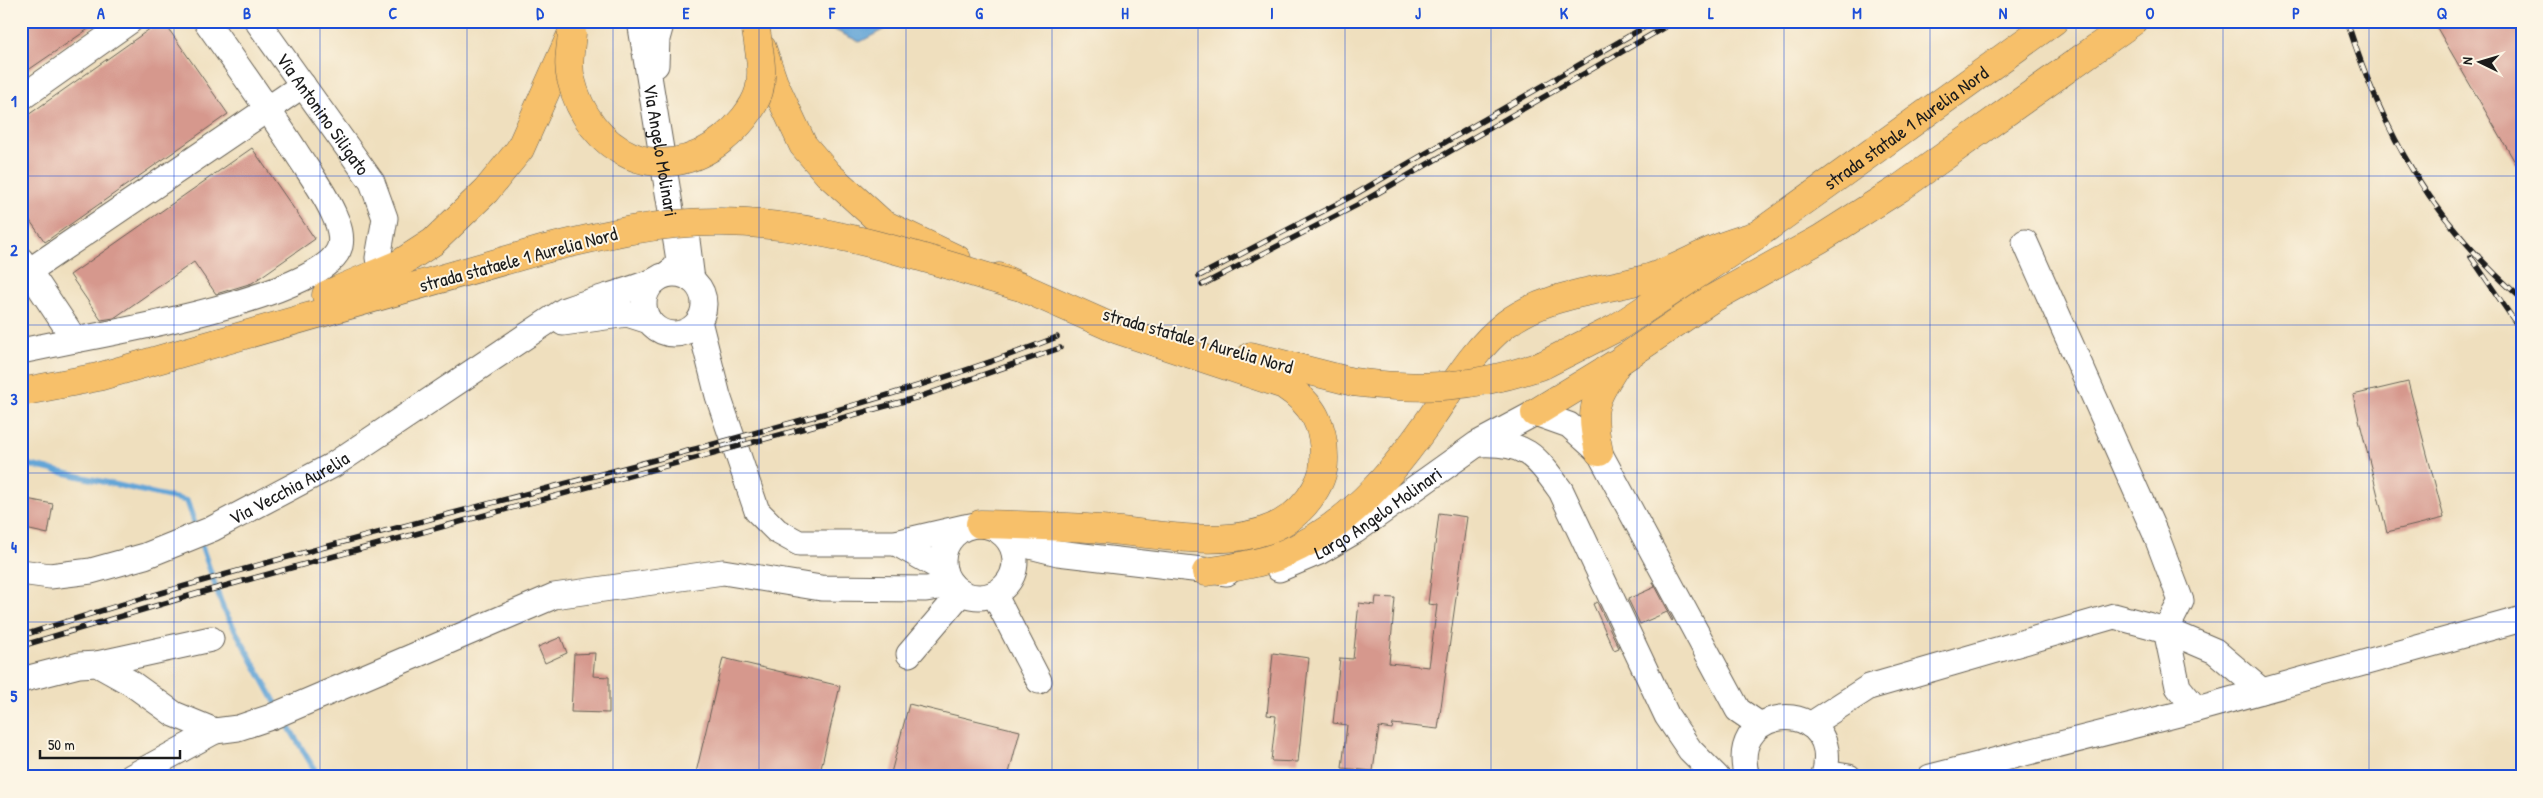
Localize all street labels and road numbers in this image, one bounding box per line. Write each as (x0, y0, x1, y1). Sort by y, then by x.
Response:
street label: Via Antonino Siligato (271, 47, 376, 181)
street label: strada statale 1 Aurelia Nord (1818, 59, 1994, 196)
street label: Via Angelo Molinari (637, 82, 685, 218)
street label: strada stataele 1 Aurelia Nord (416, 220, 621, 298)
street label: strada statale 1 Aurelia Nord (1100, 300, 1297, 380)
street label: Via Vecchia Aurelia (224, 445, 354, 531)
street label: Largo Angelo Molinari (1310, 460, 1447, 566)

